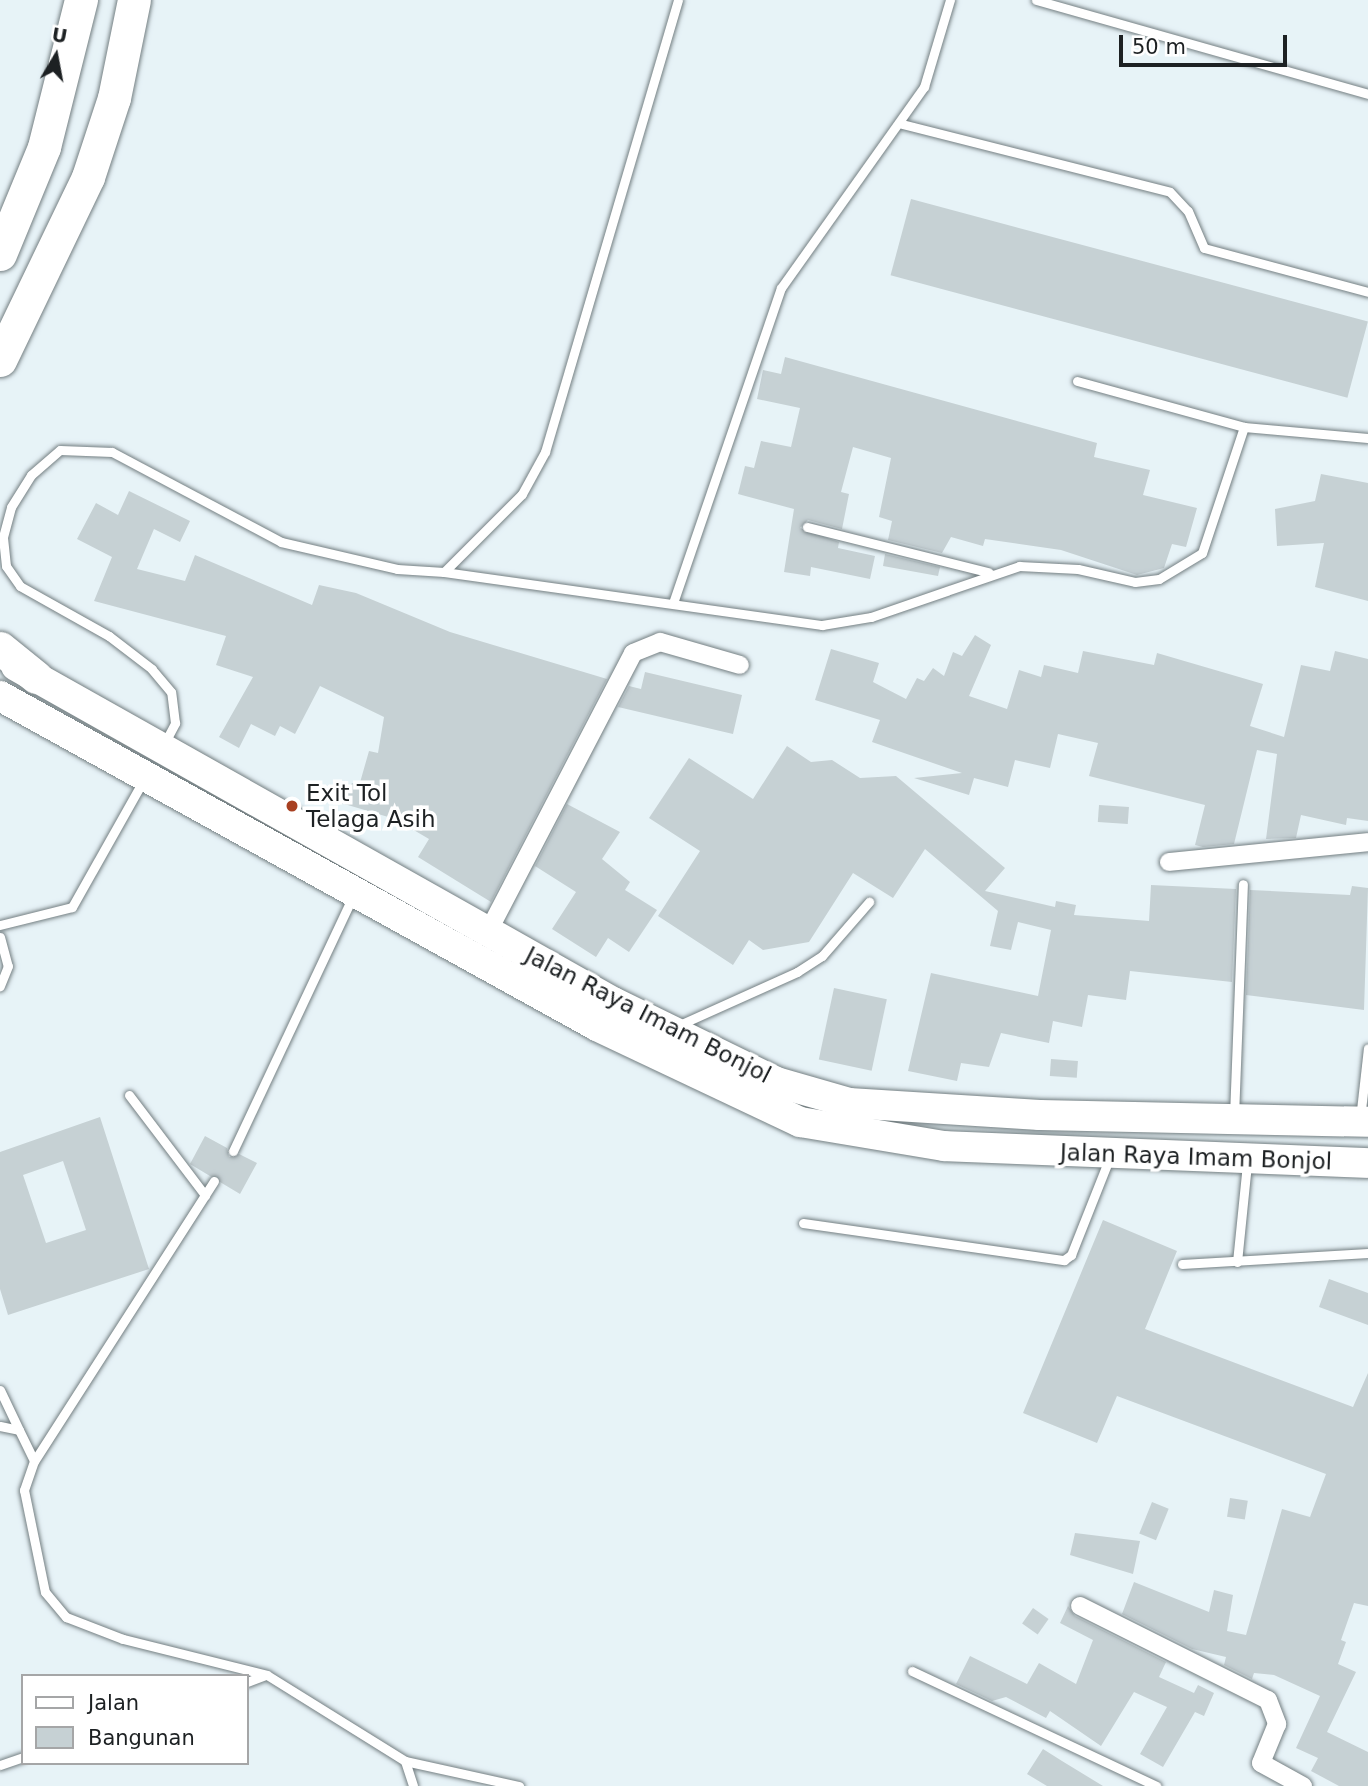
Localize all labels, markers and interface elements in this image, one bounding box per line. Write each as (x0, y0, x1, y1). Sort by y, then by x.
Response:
north arrow (21, 21, 91, 91)
scale bar (1123, 21, 1291, 65)
text: U (50, 23, 69, 47)
text: 50 m (1132, 35, 1186, 59)
place label: Exit Tol Telaga Asih (306, 779, 435, 833)
marker: Exit Tol Telaga Asih (284, 798, 300, 814)
street label: Jalan Raya Imam Bonjol (521, 941, 775, 1089)
street label: Jalan Raya Imam Bonjol (1060, 1138, 1332, 1176)
legend (21, 1674, 248, 1765)
text: Jalan (88, 1691, 139, 1715)
text: Bangunan (88, 1726, 195, 1750)

